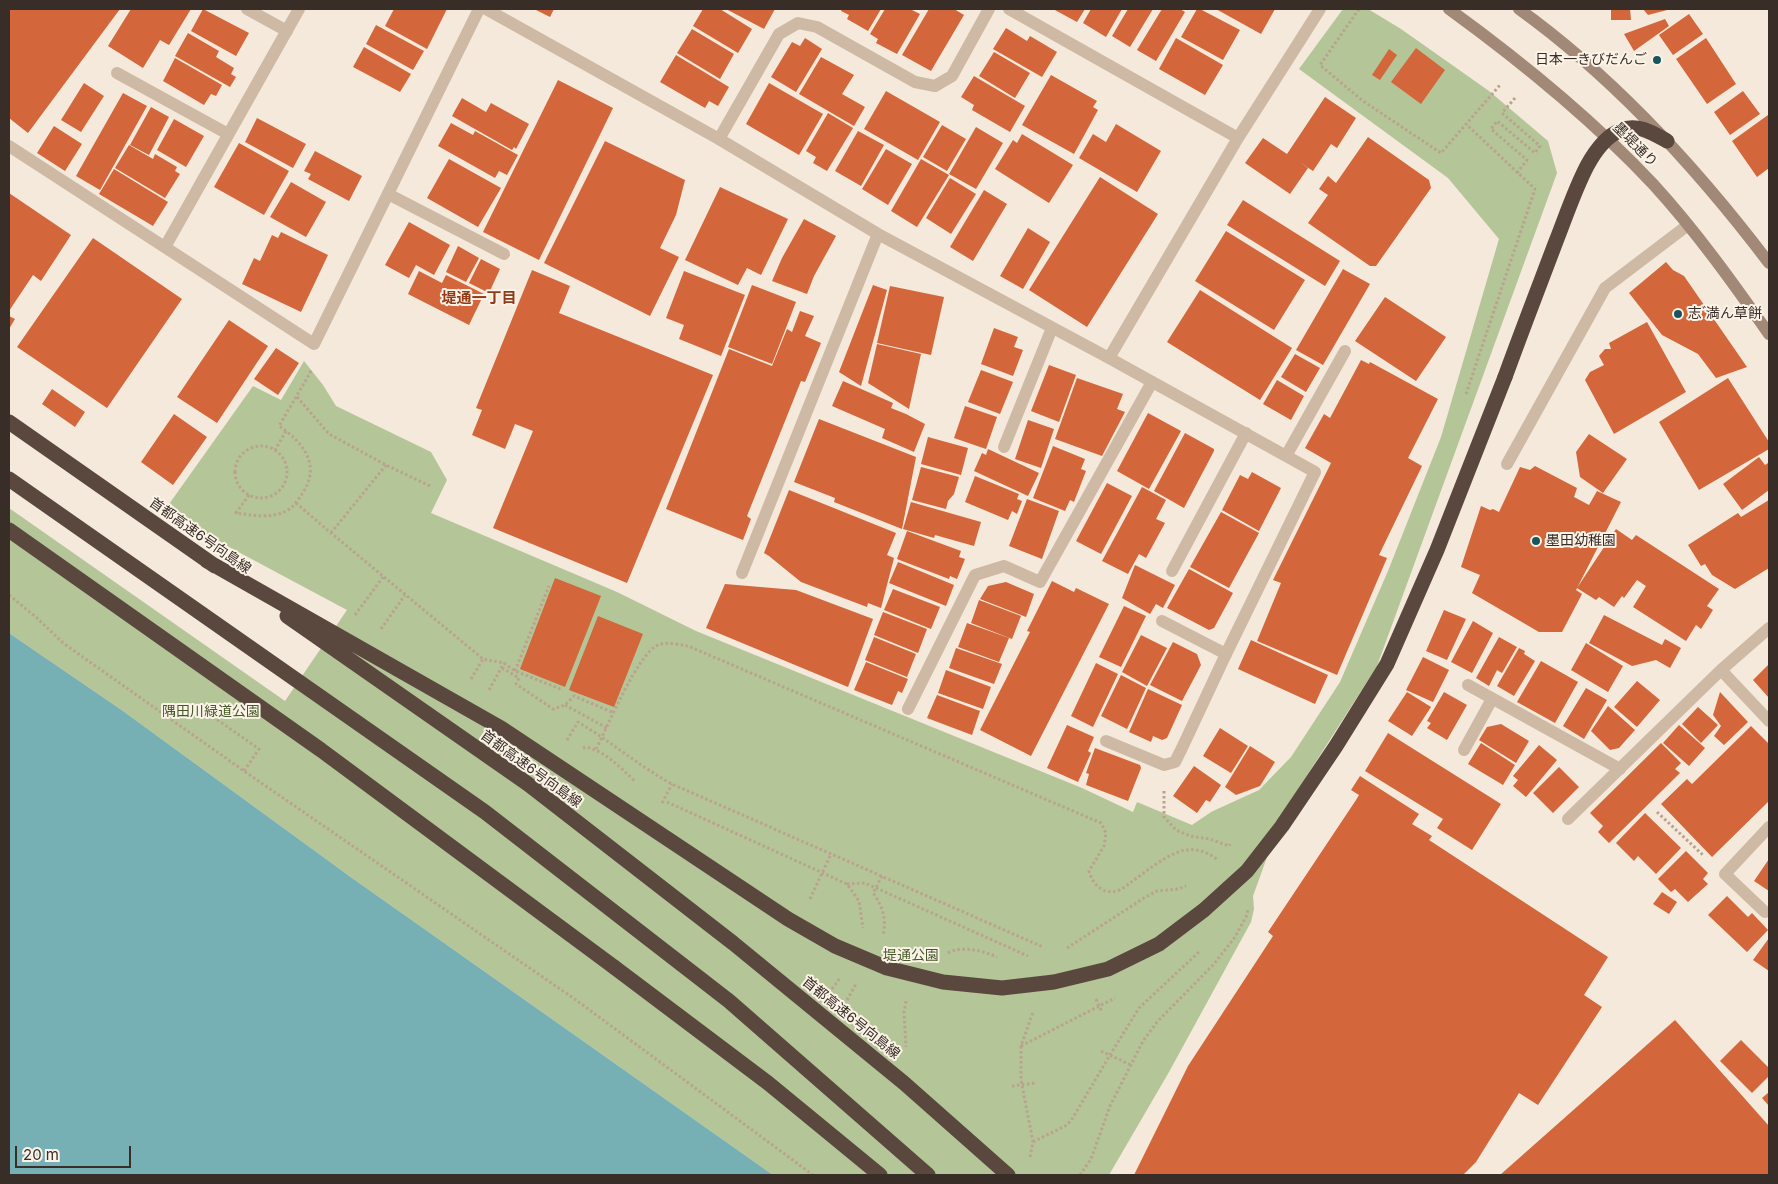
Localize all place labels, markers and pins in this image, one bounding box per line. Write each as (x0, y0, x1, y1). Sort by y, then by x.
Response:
place label: 日本一きびだんご (1535, 52, 1647, 68)
marker: 日本一きびだんご (1651, 54, 1663, 66)
place label: 志 ゙満ん草餅 (1688, 306, 1762, 322)
marker: 志 ゙満ん草餅 (1672, 308, 1684, 320)
place label: 墨田幼稚園 (1546, 533, 1616, 549)
marker: 墨田幼稚園 (1530, 535, 1542, 547)

